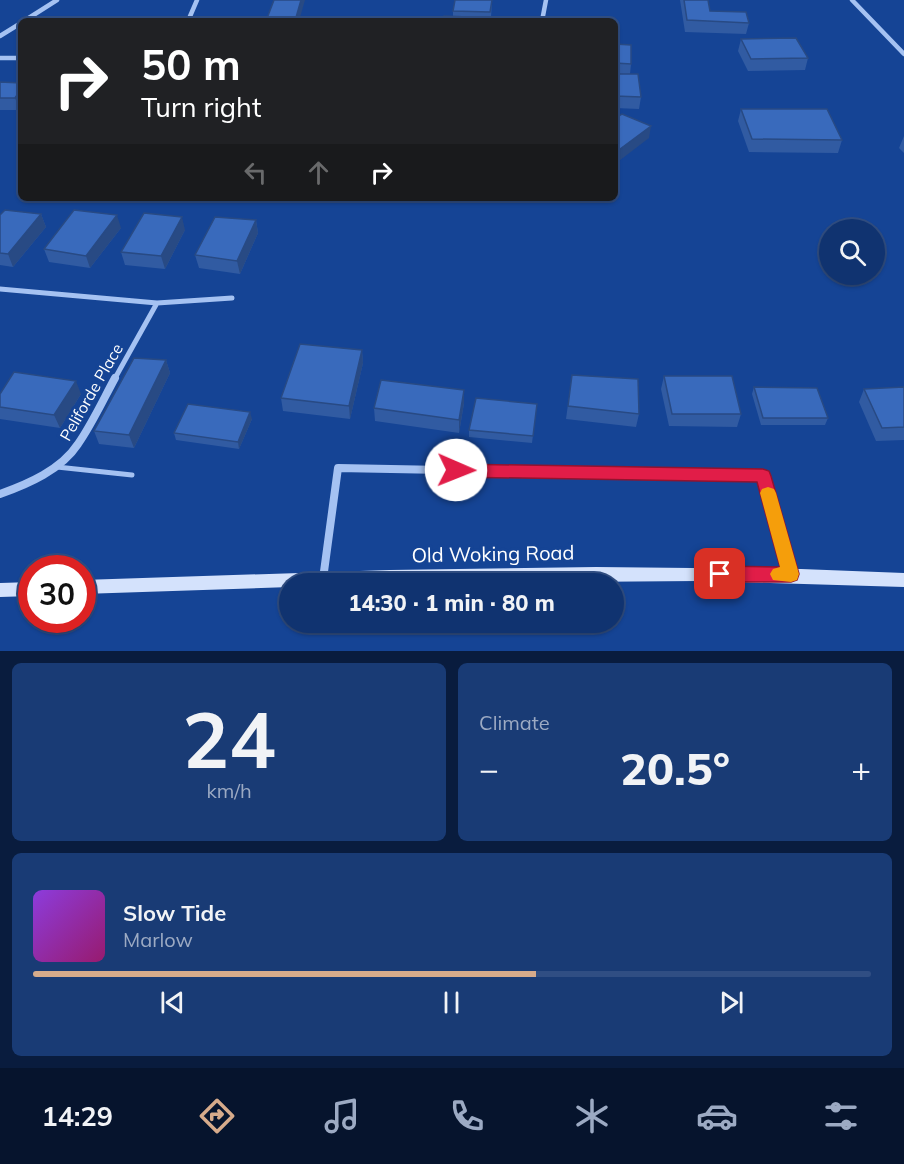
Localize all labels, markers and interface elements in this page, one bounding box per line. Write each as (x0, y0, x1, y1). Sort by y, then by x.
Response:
text: 50 m (141, 38, 241, 91)
icon: right (42, 42, 120, 120)
text: Turn right (141, 90, 261, 124)
icon: left (239, 156, 272, 189)
icon: ahead (302, 156, 335, 189)
icon: right (365, 156, 398, 189)
map controls (819, 219, 885, 285)
button: search (819, 219, 885, 285)
street label: Peliforde Place (55, 340, 127, 444)
position arrow (424, 438, 488, 502)
street label: Old Woking Road (411, 540, 575, 567)
pin (694, 548, 745, 599)
speed limit sign: 30 (18, 555, 96, 633)
icon: arrive (703, 557, 736, 590)
text: 14:30 · 1 min · 80 m (348, 589, 555, 617)
text: 24 (182, 690, 276, 788)
text: Climate (479, 710, 550, 735)
text: 20.5° (620, 740, 730, 796)
text: − (479, 748, 499, 789)
text: + (851, 748, 871, 789)
text: km/h (206, 778, 252, 803)
text: Slow Tide (123, 899, 226, 927)
text: Marlow (123, 927, 193, 952)
icon: previous (156, 986, 189, 1019)
icon: pause (435, 986, 468, 1019)
icon: next (715, 986, 748, 1019)
icon: directions (196, 1095, 238, 1137)
icon: music (321, 1095, 363, 1137)
icon: phone (446, 1095, 488, 1137)
icon: climate (571, 1095, 613, 1137)
icon: car (696, 1095, 738, 1137)
icon: filters (820, 1095, 862, 1137)
text: 14:29 (41, 1099, 113, 1133)

